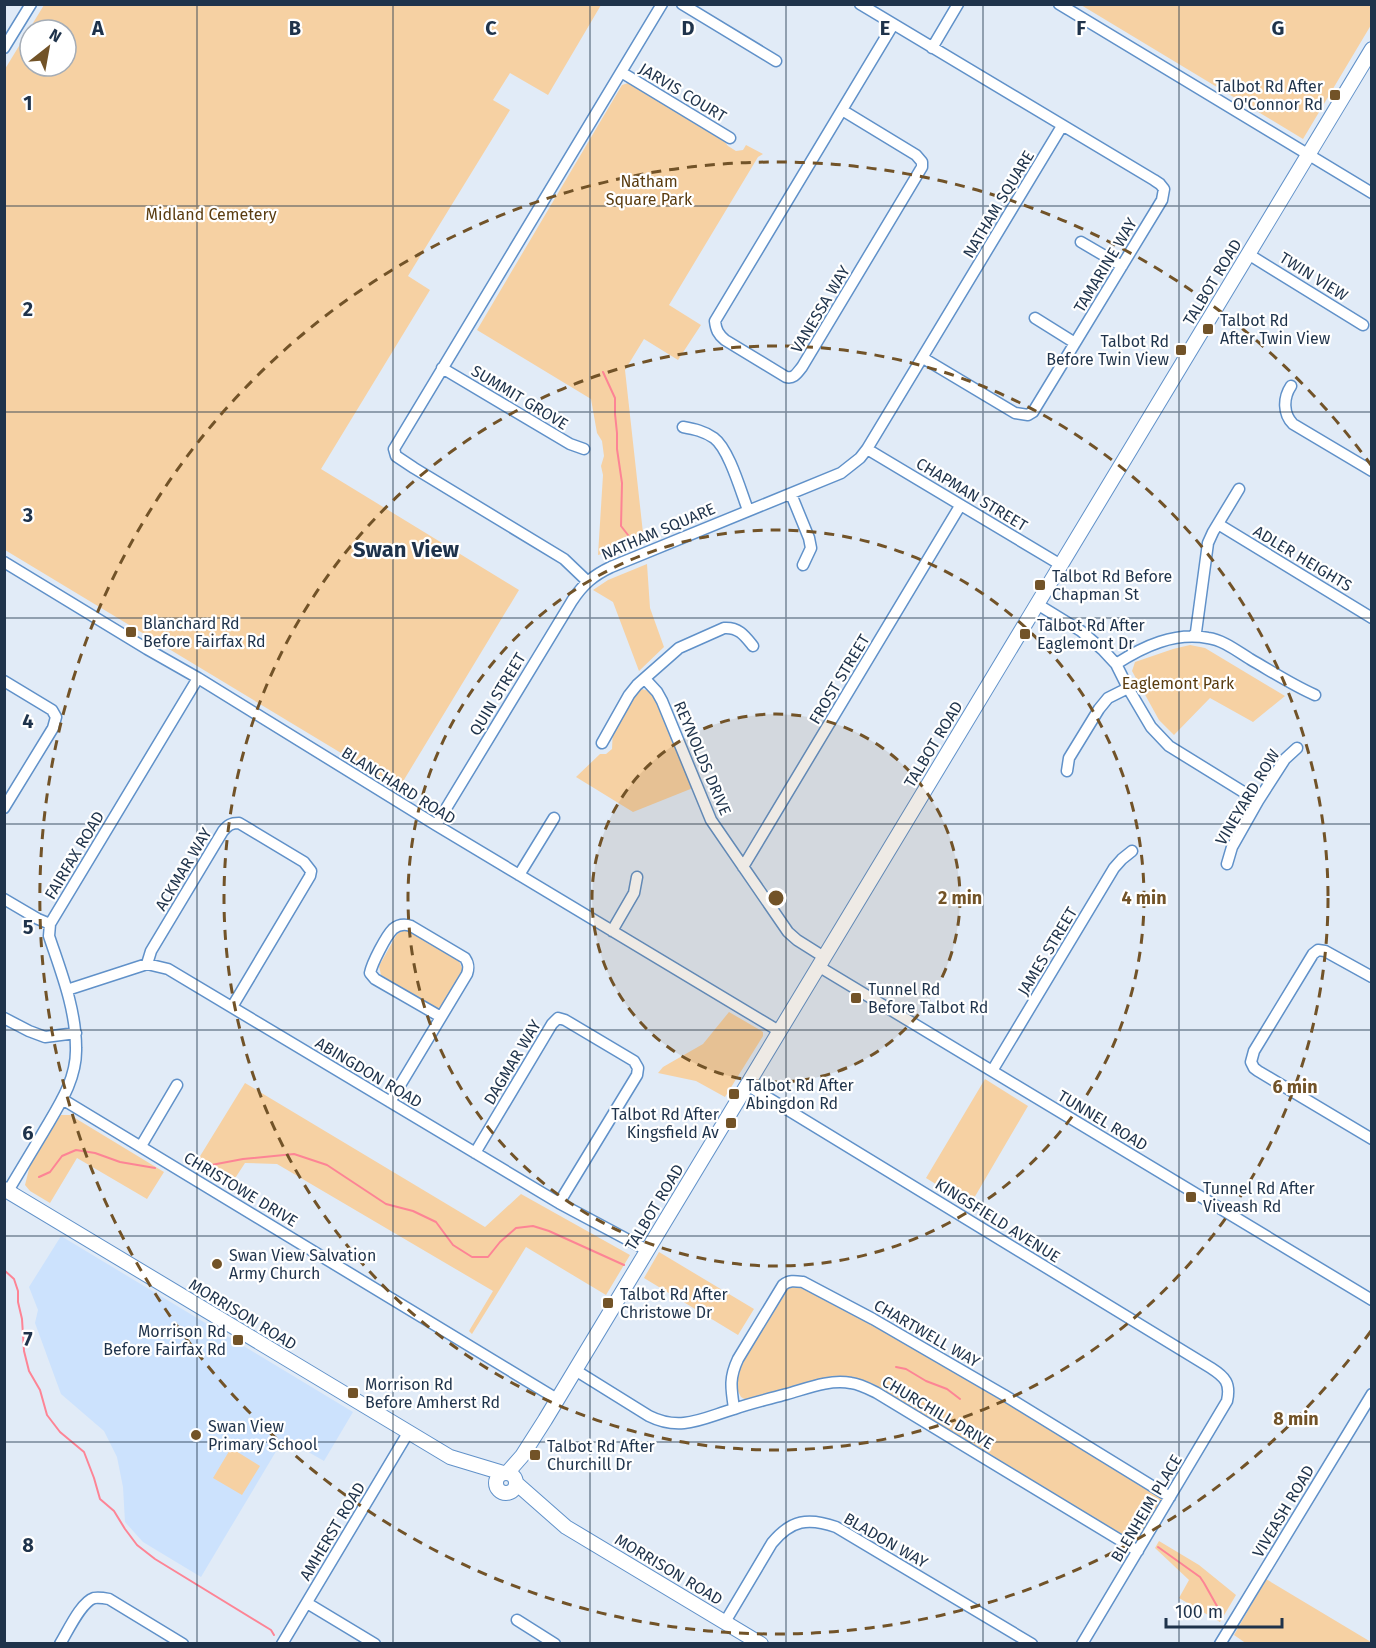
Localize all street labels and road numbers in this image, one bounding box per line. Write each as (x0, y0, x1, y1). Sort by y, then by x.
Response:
street label: JARVIS COURT (636, 59, 730, 126)
street label: NATHAM SQUARE (959, 147, 1038, 261)
street label: TAMARINE WAY (1070, 214, 1141, 316)
street label: TALBOT ROAD (1179, 236, 1246, 329)
street label: TWIN VIEW (1276, 248, 1351, 305)
street label: VANESSA WAY (787, 262, 854, 356)
street label: SUMMIT GROVE (468, 361, 572, 434)
street label: CHAPMAN STREET (913, 454, 1031, 535)
street label: NATHAM SQUARE (598, 499, 718, 564)
street label: ADLER HEIGHTS (1250, 522, 1356, 595)
street label: FROST STREET (805, 630, 874, 727)
street label: QUIN STREET (465, 649, 530, 739)
street label: REYNOLDS DRIVE (670, 698, 735, 818)
street label: TALBOT ROAD (900, 698, 967, 791)
street label: BLANCHARD ROAD (338, 743, 459, 828)
street label: VINEYARD ROW (1211, 746, 1283, 849)
street label: FAIRFAX ROAD (41, 808, 108, 903)
street label: ACKMAR WAY (151, 824, 216, 914)
street label: JAMES STREET (1014, 903, 1082, 999)
street label: DAGMAR WAY (480, 1016, 545, 1108)
street label: ABINGDON ROAD (312, 1033, 426, 1112)
street label: TUNNEL ROAD (1054, 1086, 1151, 1155)
street label: CHRISTOWE DRIVE (180, 1148, 301, 1231)
street label: TALBOT ROAD (621, 1161, 688, 1254)
street label: KINGSFIELD AVENUE (932, 1174, 1064, 1267)
street label: MORRISON ROAD (185, 1275, 300, 1354)
street label: CHARTWELL WAY (870, 1295, 983, 1372)
street label: CHURCHILL DRIVE (878, 1372, 997, 1453)
street label: BLENHEIM PLACE (1107, 1451, 1186, 1565)
street label: VIVEASH ROAD (1248, 1462, 1318, 1561)
street label: AMHERST ROAD (296, 1479, 369, 1584)
street label: BLADON WAY (840, 1509, 931, 1572)
street label: MORRISON ROAD (611, 1530, 726, 1609)

